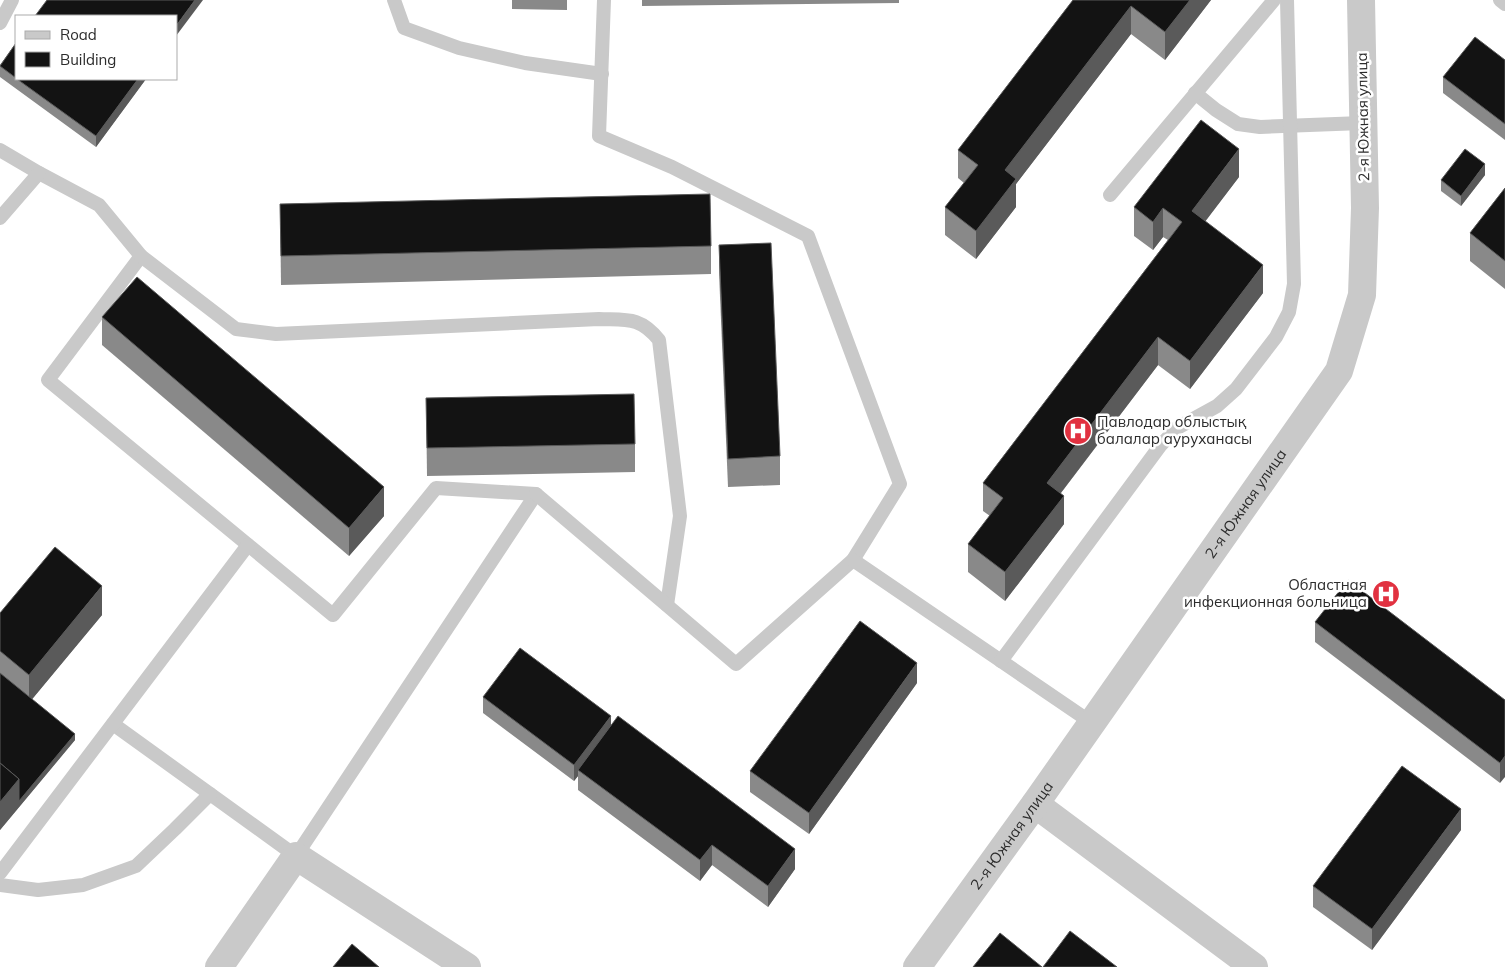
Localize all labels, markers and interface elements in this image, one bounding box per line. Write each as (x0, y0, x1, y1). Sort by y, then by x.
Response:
legend (15, 15, 178, 80)
text: Road (60, 25, 97, 44)
text: Building (60, 50, 116, 69)
street label: 2-я Южная улица (1352, 52, 1373, 182)
place label: Павлодар облыстық балалар ауруханасы (1097, 412, 1252, 448)
hospital icon: Павлодар облыстық балалар ауруханасы (1063, 416, 1093, 446)
street label: 2-я Южная улица (1200, 445, 1290, 562)
place label: Областная инфекционная больница (1184, 575, 1367, 611)
hospital icon: Областная инфекционная больница (1371, 579, 1401, 609)
street label: 2-я Южная улица (966, 777, 1057, 893)

